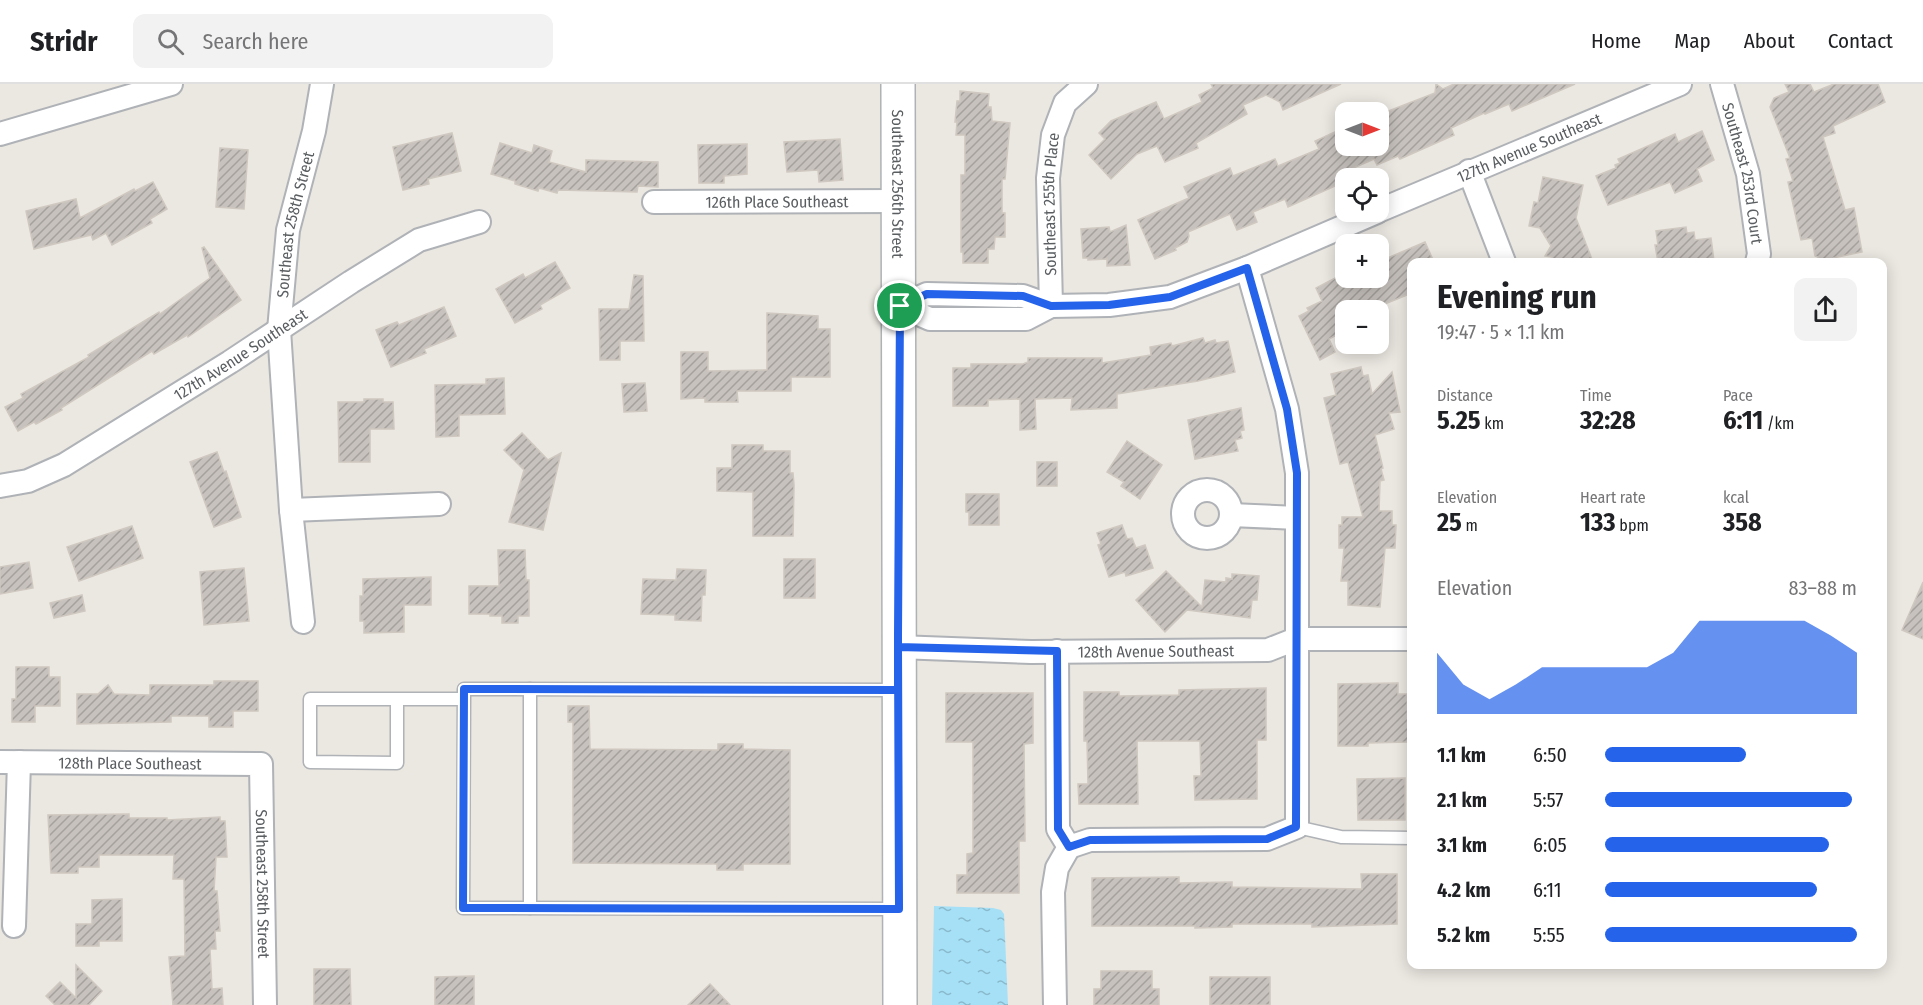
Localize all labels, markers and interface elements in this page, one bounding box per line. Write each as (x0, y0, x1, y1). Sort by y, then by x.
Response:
search box (133, 14, 553, 68)
text: Stridr (30, 25, 97, 58)
icon: search (154, 25, 187, 58)
text: Search here (202, 28, 308, 55)
text: Home (1591, 28, 1641, 54)
text: Map (1674, 28, 1711, 54)
text: About (1744, 28, 1795, 54)
text: Contact (1828, 28, 1893, 54)
street label: Southeast 253rd Court (1718, 100, 1767, 246)
north arrow (1335, 102, 1389, 156)
map controls (1335, 102, 1389, 354)
street label: 127th Avenue Southeast (1454, 108, 1605, 186)
street label: Southeast 256th Street (889, 110, 908, 259)
street label: Southeast 255th Place (1038, 131, 1063, 276)
street label: Southeast 258th Street (272, 148, 318, 299)
button: locate (1335, 168, 1389, 222)
street label: 126th Place Southeast (705, 192, 849, 211)
button: + (1335, 234, 1389, 288)
text: Evening run (1437, 277, 1597, 317)
button: share (1794, 278, 1857, 341)
pin (874, 280, 925, 331)
icon: arrive (883, 289, 916, 322)
button: − (1335, 300, 1389, 354)
street label: 127th Avenue Southeast (170, 304, 311, 404)
text: 19:47 · 5 × 1.1 km (1437, 320, 1565, 344)
text: Distance (1437, 386, 1493, 405)
text: Time (1580, 386, 1612, 405)
text: Pace (1723, 386, 1753, 405)
text: 5.25 (1437, 405, 1481, 436)
text: 32:28 (1580, 405, 1636, 436)
text: 6:11 (1723, 405, 1763, 436)
text: km (1481, 414, 1504, 433)
text: /km (1763, 414, 1794, 433)
text: Elevation (1437, 488, 1497, 507)
text: Heart rate (1580, 488, 1646, 507)
text: kcal (1723, 488, 1749, 507)
text: 25 (1437, 507, 1462, 538)
text: 133 (1580, 507, 1616, 538)
text: 358 (1723, 507, 1762, 538)
text: m (1462, 516, 1478, 535)
text: bpm (1616, 516, 1649, 535)
text: Elevation (1437, 576, 1512, 600)
text: 83–88 m (1788, 576, 1857, 600)
street label: 128th Avenue Southeast (1078, 641, 1235, 661)
text: 1.1 km (1437, 743, 1486, 767)
text: 6:50 (1533, 743, 1567, 767)
street label: 128th Place Southeast (58, 753, 202, 773)
text: 2.1 km (1437, 788, 1487, 812)
text: 5:57 (1533, 788, 1563, 812)
street label: Southeast 258th Street (252, 809, 274, 959)
text: 3.1 km (1437, 833, 1487, 857)
text: 6:05 (1533, 833, 1567, 857)
text: 4.2 km (1437, 878, 1491, 902)
text: 6:11 (1533, 878, 1562, 902)
text: 5.2 km (1437, 923, 1490, 947)
text: 5:55 (1533, 923, 1565, 947)

